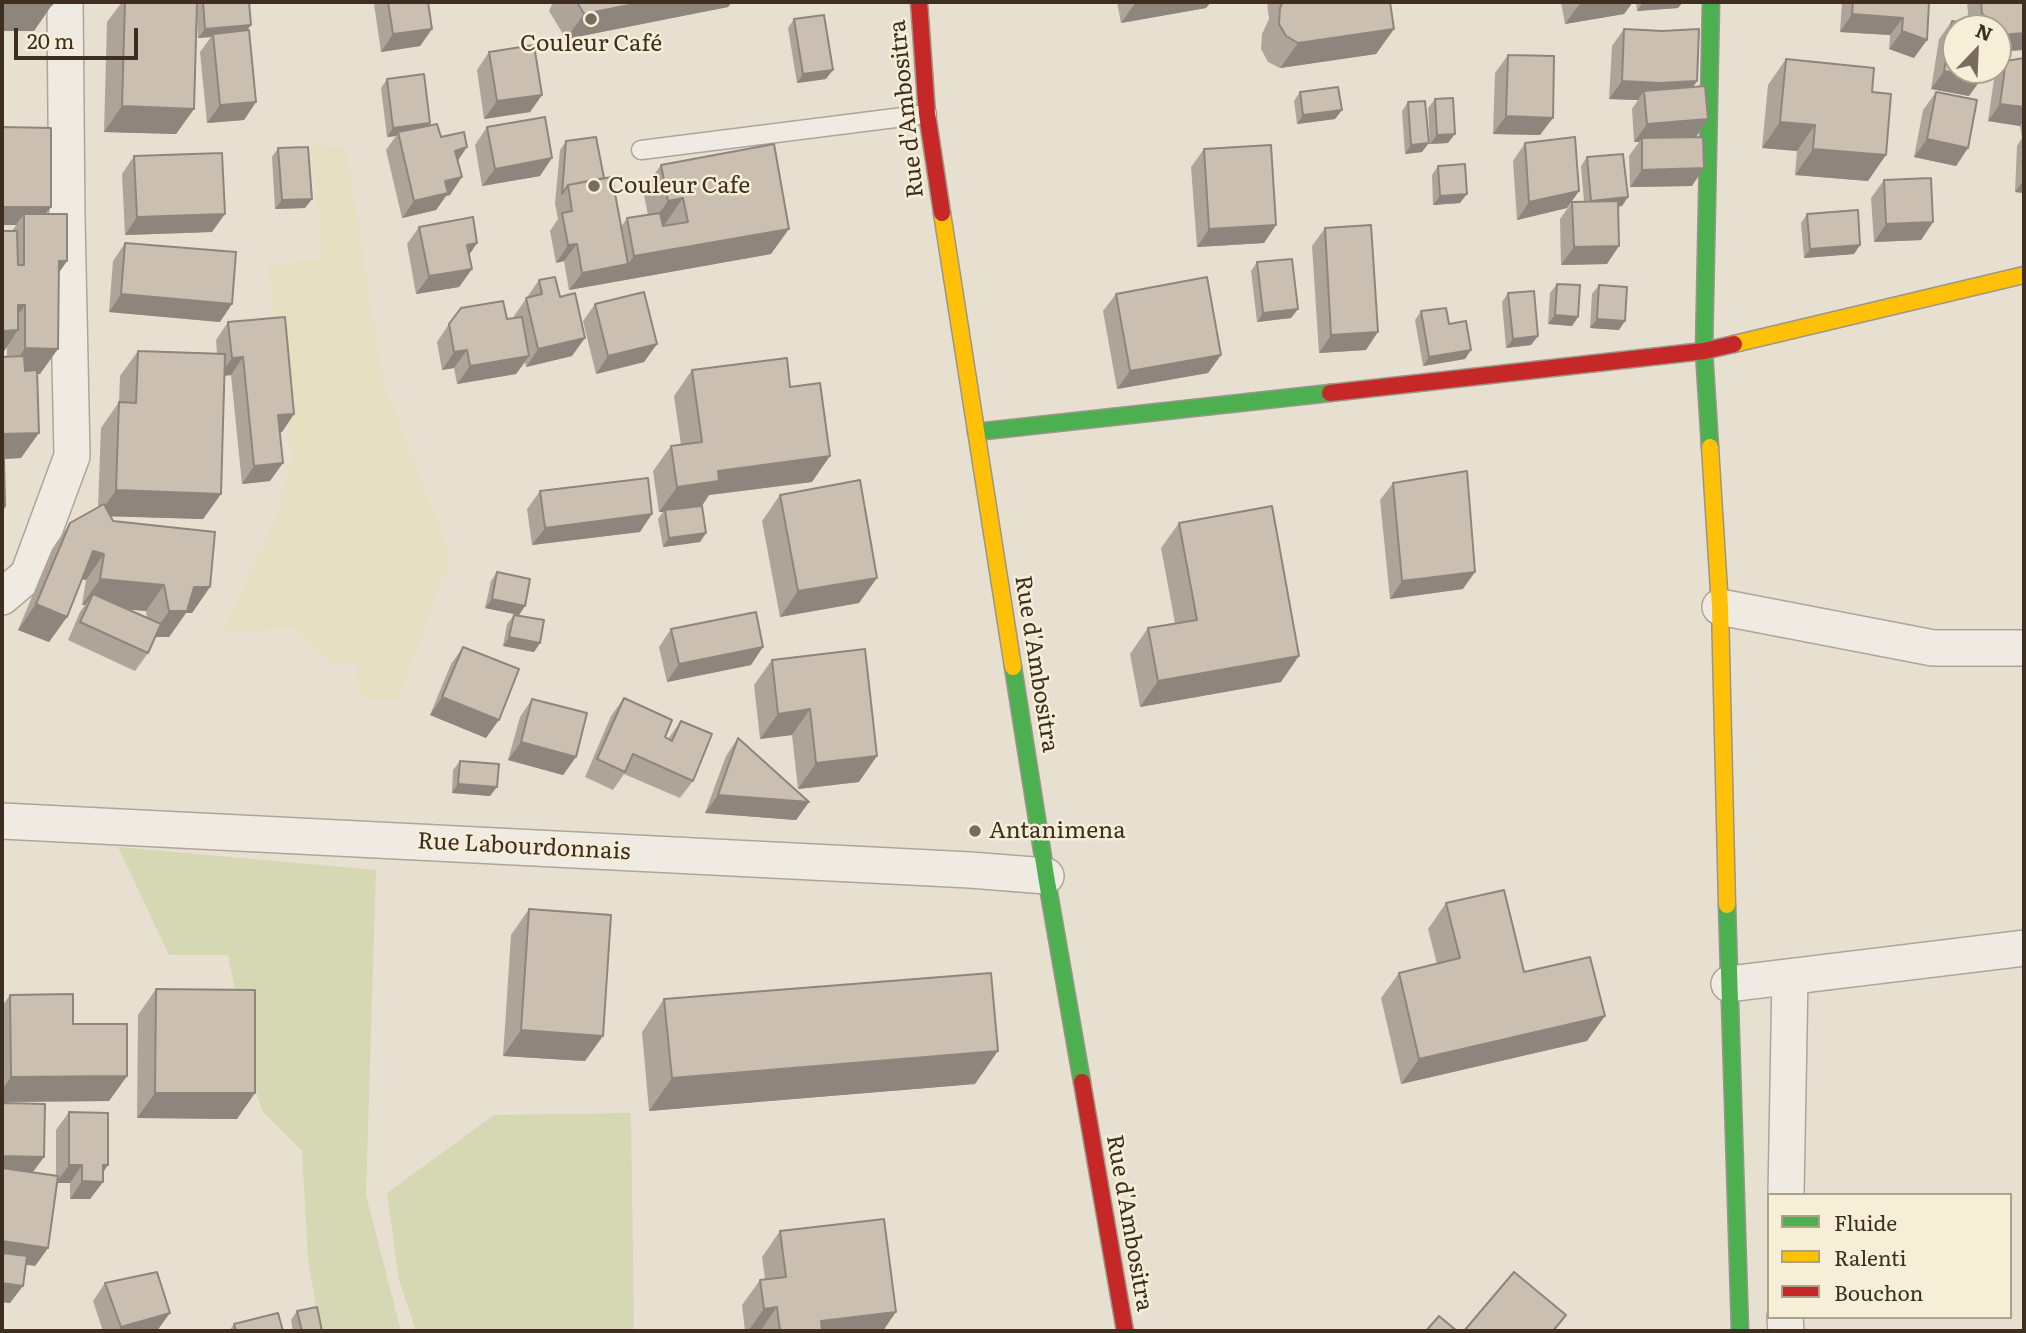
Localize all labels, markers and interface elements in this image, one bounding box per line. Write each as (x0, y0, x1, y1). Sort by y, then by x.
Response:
marker: Couleur Café (583, 11, 599, 27)
scale bar (18, 14, 142, 58)
north arrow (1942, 14, 2012, 84)
text: N (1972, 16, 1997, 48)
street label: Rue d'Ambositra (884, 19, 930, 199)
text: 20 m (27, 24, 74, 55)
place label: Couleur Café (520, 30, 662, 58)
place label: Couleur Cafe (608, 172, 750, 200)
marker: Couleur Cafe (586, 178, 602, 194)
street label: Rue d'Ambositra (1008, 574, 1064, 754)
place label: Antanimena (989, 817, 1126, 845)
marker: Antanimena (967, 823, 983, 839)
street label: Rue Labourdonnais (417, 828, 631, 866)
street label: Rue d'Ambositra (1100, 1133, 1158, 1313)
legend (1767, 1193, 2012, 1319)
text: Fluide (1834, 1206, 1897, 1237)
text: Ralenti (1834, 1241, 1907, 1272)
text: Bouchon (1834, 1276, 1923, 1307)

